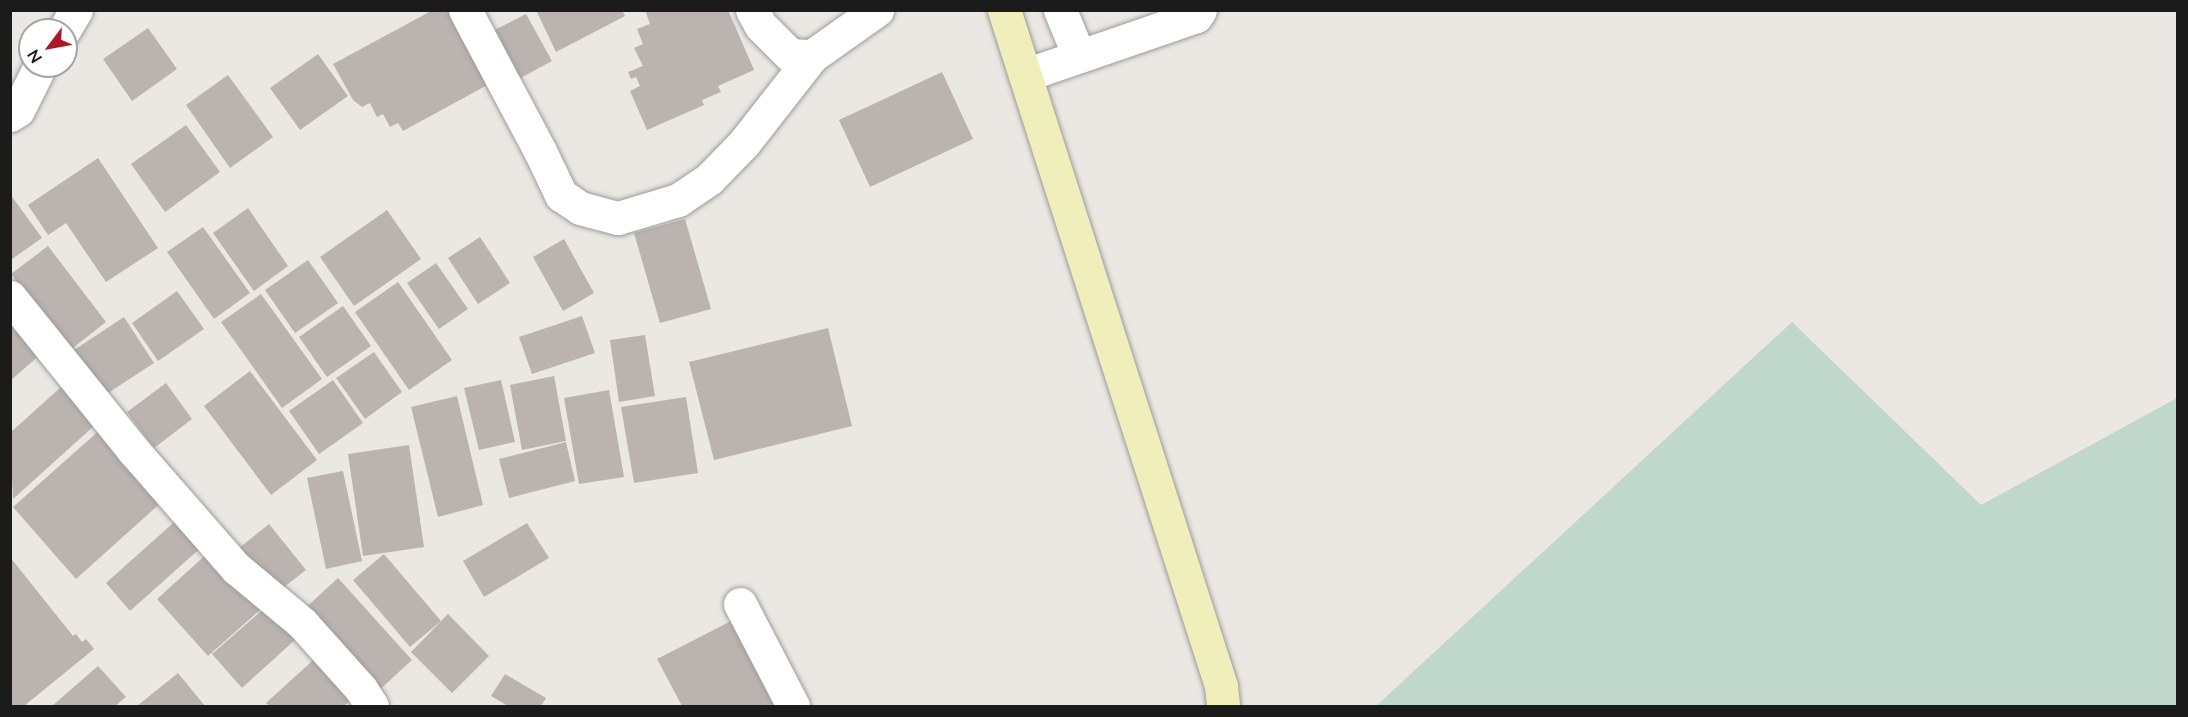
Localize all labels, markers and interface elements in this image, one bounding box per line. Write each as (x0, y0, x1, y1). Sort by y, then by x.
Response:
north arrow (18, 18, 78, 78)
text: N (23, 46, 45, 67)

